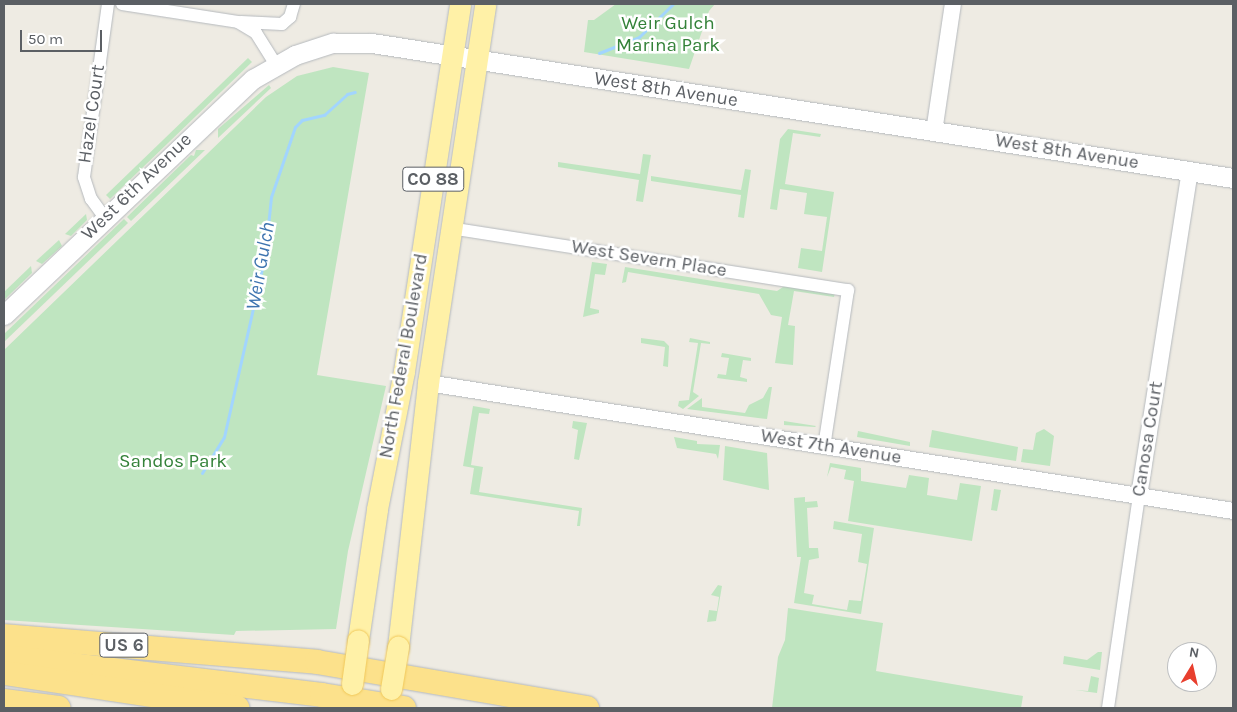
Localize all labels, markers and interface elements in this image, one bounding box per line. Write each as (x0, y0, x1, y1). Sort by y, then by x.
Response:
park label: Weir Gulch Marina Park (616, 13, 720, 57)
scale bar (22, 20, 105, 52)
text: 50 m (28, 30, 63, 48)
street label: Hazel Court (74, 63, 110, 165)
street label: West 8th Avenue (593, 67, 739, 113)
street label: West 6th Avenue (77, 129, 197, 245)
street label: West 8th Avenue (994, 129, 1140, 175)
road number: CO 88 (402, 163, 464, 194)
water label: Weir Gulch (240, 220, 280, 312)
street label: West Severn Place (570, 235, 728, 283)
street label: North Federal Boulevard (375, 252, 433, 460)
street label: Canosa Court (1128, 380, 1168, 498)
street label: West 7th Avenue (759, 425, 903, 469)
park label: Sandos Park (119, 451, 227, 473)
road number: US 6 (99, 630, 149, 660)
north arrow (1167, 642, 1217, 692)
text: N (1188, 643, 1201, 662)

